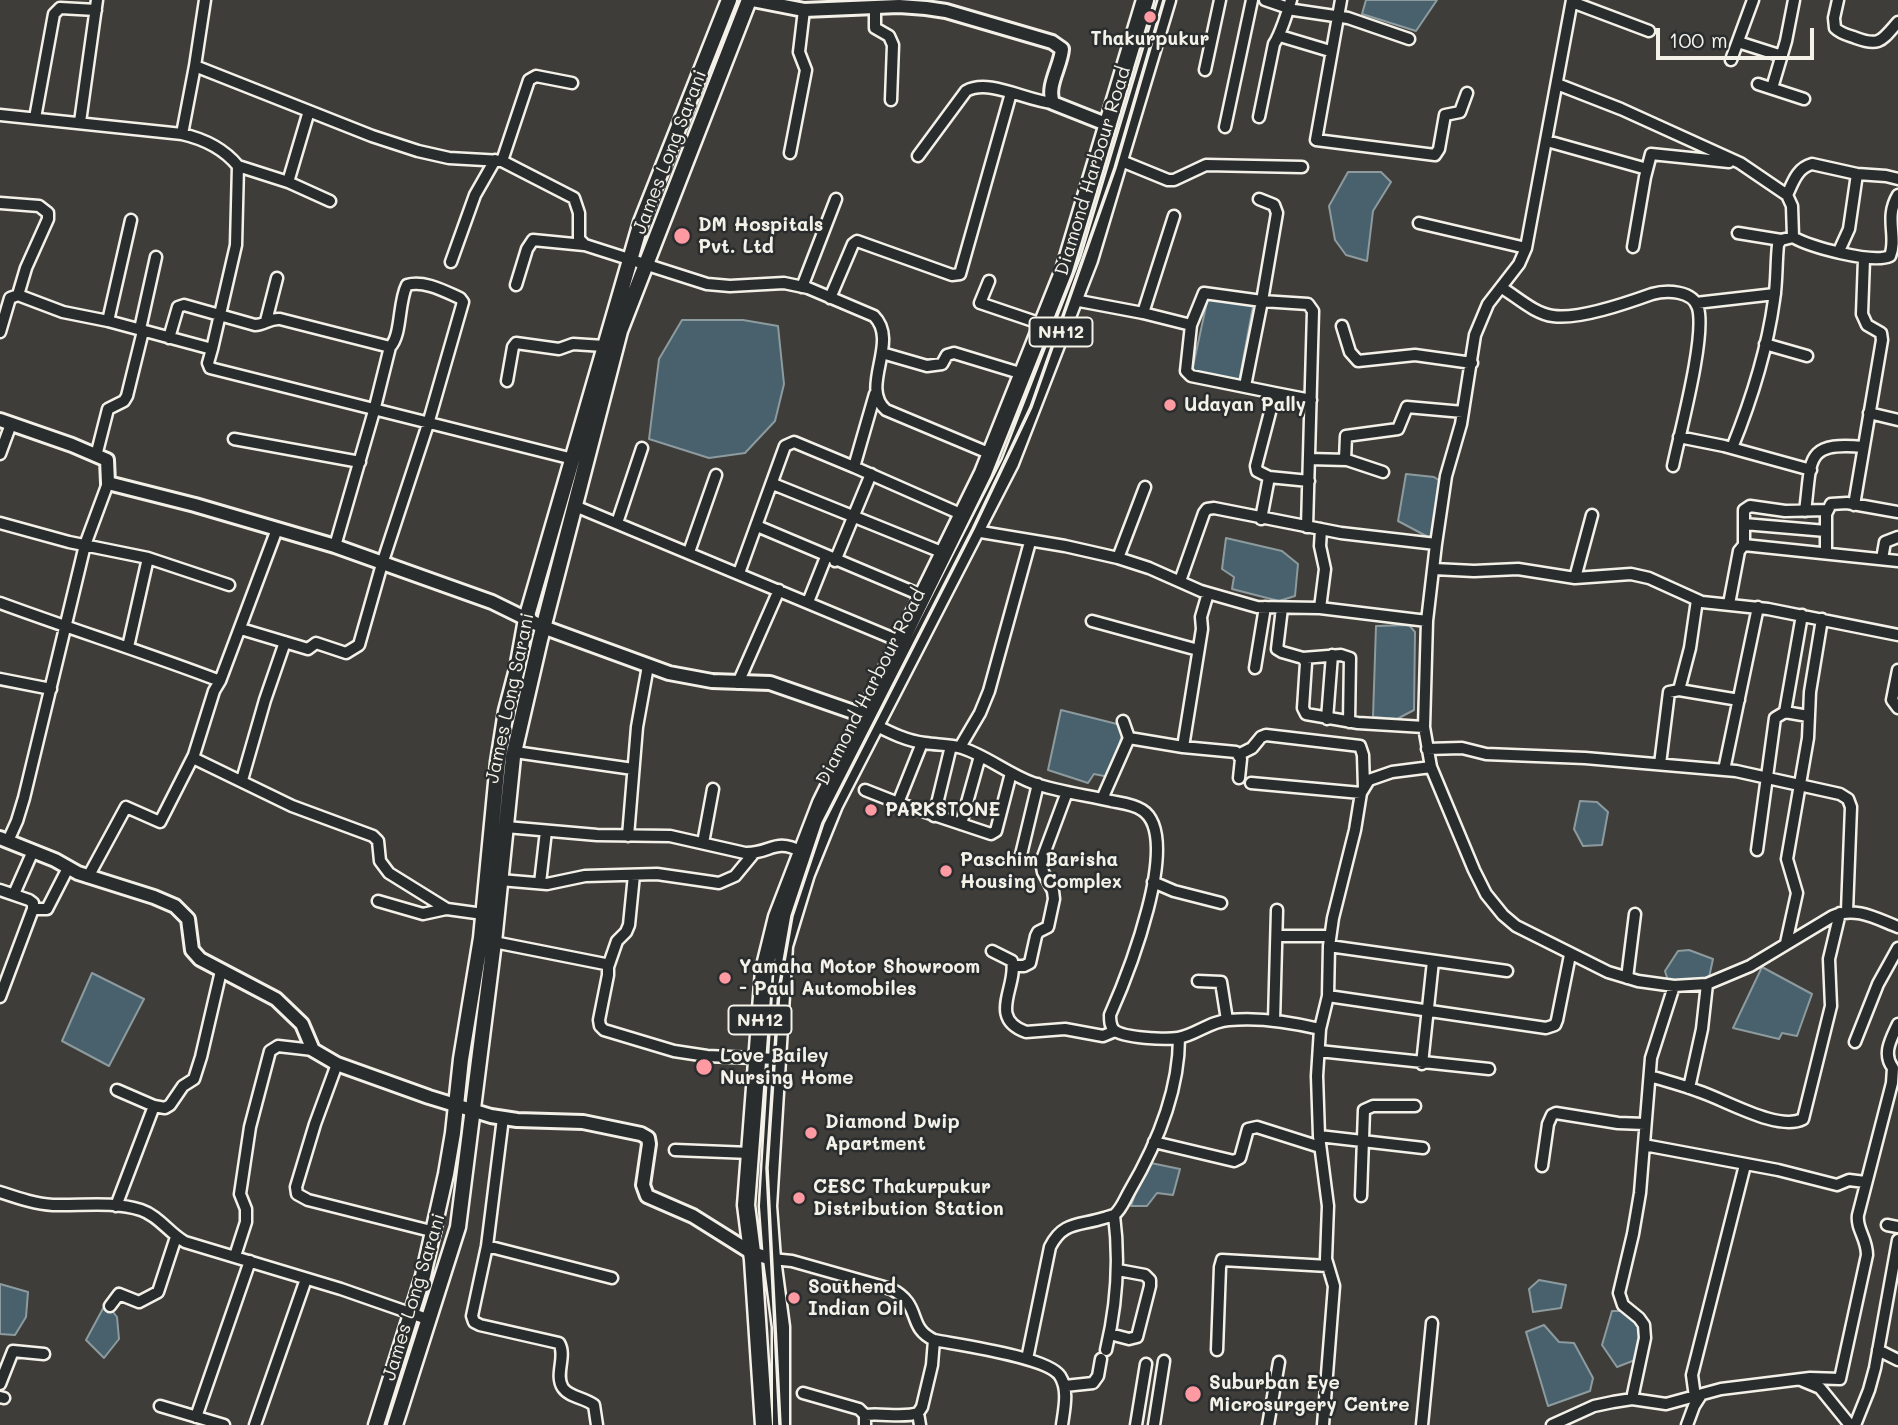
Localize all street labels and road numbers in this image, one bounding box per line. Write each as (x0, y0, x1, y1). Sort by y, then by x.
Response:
street label: Diamond Harbour Road (1050, 64, 1136, 278)
street label: James Long Sarani (628, 67, 712, 237)
road number: NH12 (1030, 318, 1092, 346)
street label: Diamond Harbour Road (811, 585, 931, 789)
street label: James Long Sarani (481, 611, 539, 785)
road number: NH12 (728, 1006, 792, 1035)
street label: James Long Sarani (378, 1211, 450, 1383)

